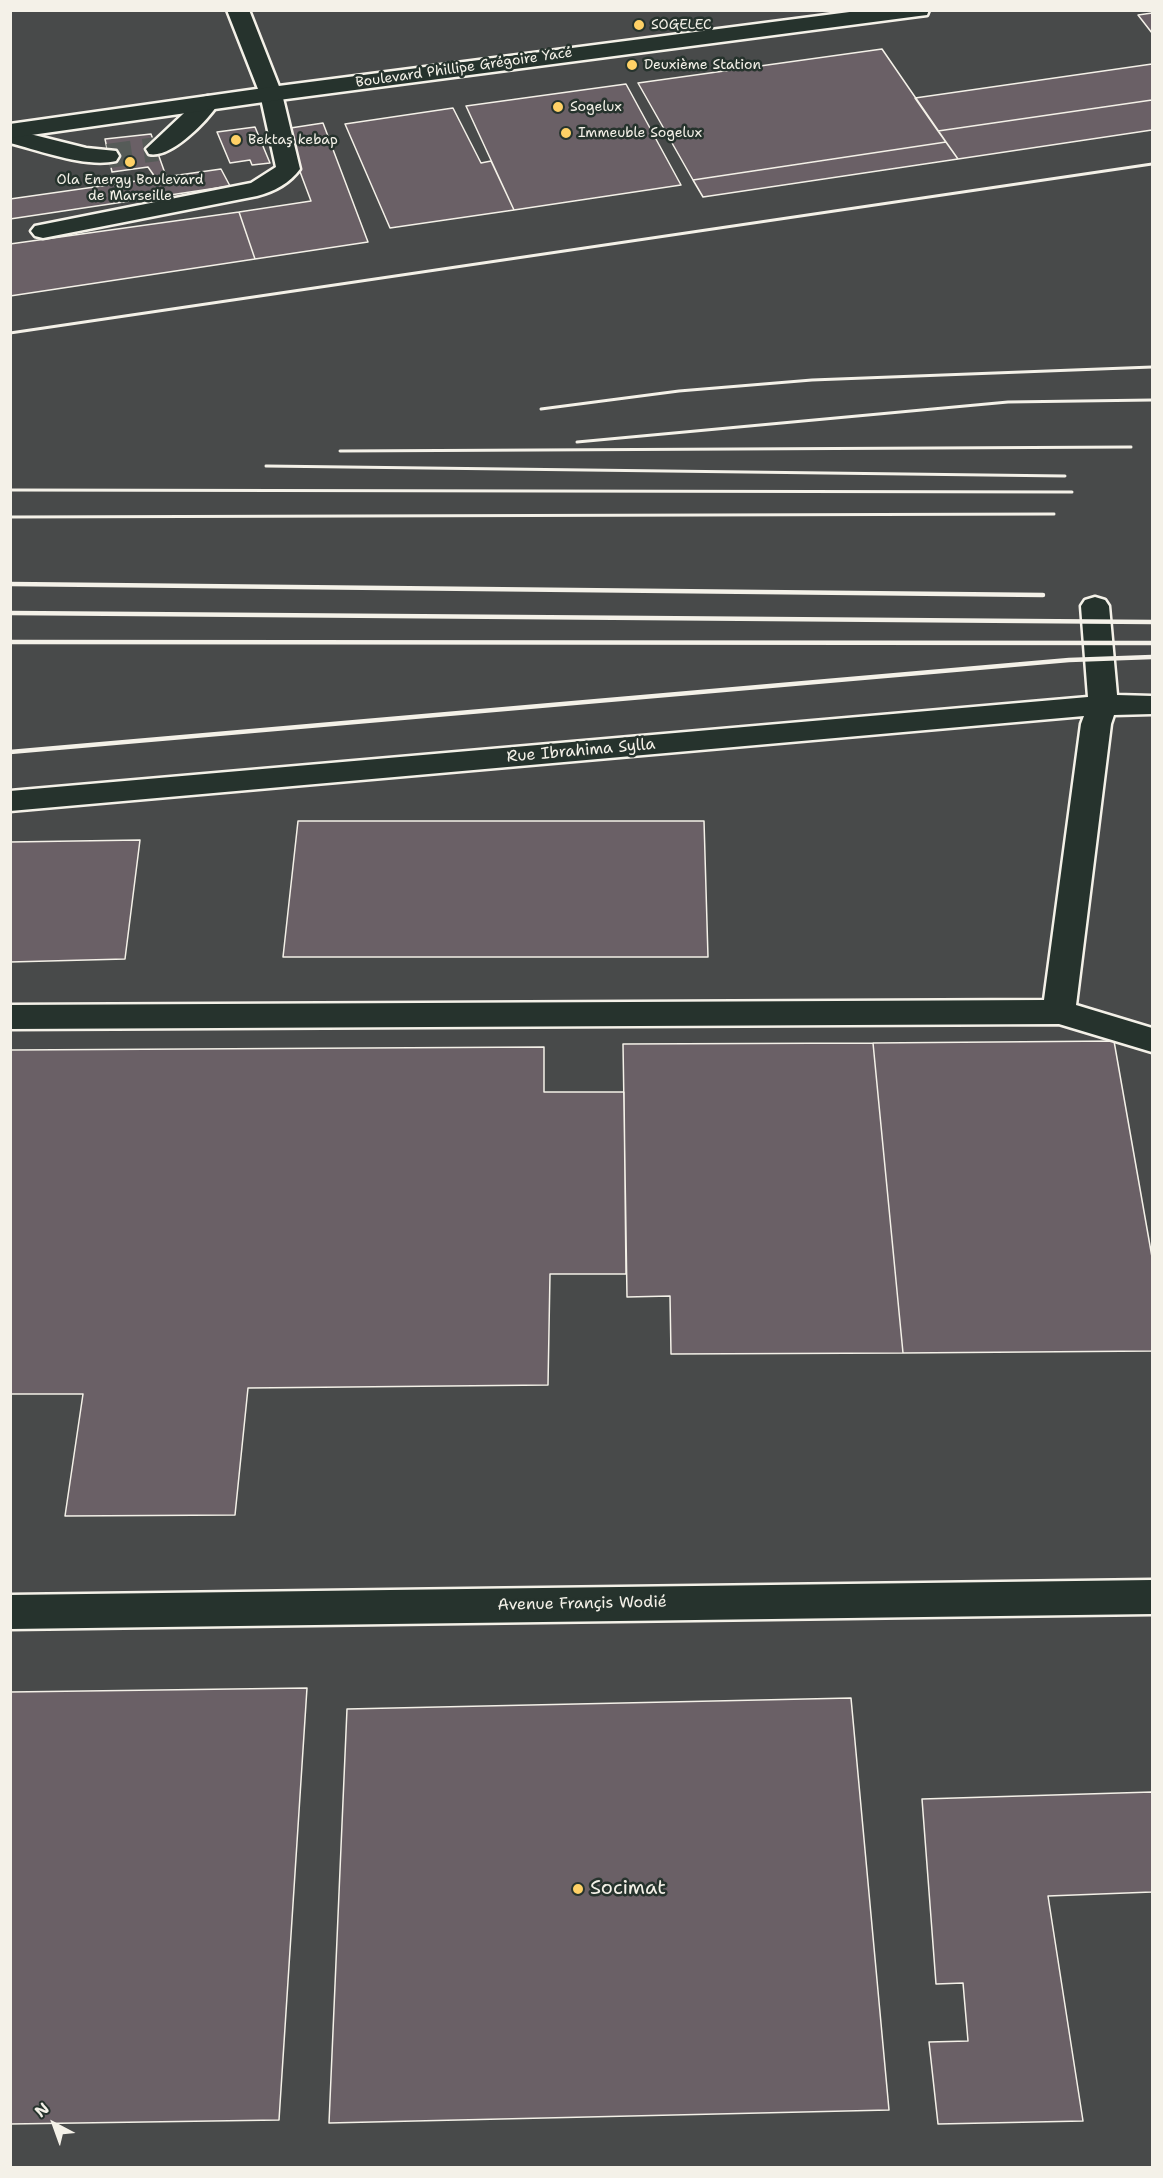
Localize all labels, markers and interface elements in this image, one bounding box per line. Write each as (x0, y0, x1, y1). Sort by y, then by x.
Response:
place label: SOGELEC (651, 17, 711, 33)
marker: SOGELEC (632, 18, 646, 32)
street label: Boulevard Phillipe Grégoire Yacé (355, 44, 573, 92)
place label: Deuxième Station (644, 57, 761, 73)
marker: Deuxième Station (625, 58, 639, 72)
place label: Sogelux (570, 99, 622, 115)
marker: Sogelux (551, 100, 565, 114)
place label: Immeuble Sogelux (578, 125, 702, 141)
marker: Immeuble Sogelux (559, 126, 573, 140)
place label: Bektaş kebap (248, 132, 338, 148)
marker: Bektaş kebap (229, 133, 243, 147)
marker: Ola Energy Boulevard de Marseille (123, 155, 137, 169)
place label: Ola Energy Boulevard de Marseille (56, 172, 204, 204)
street label: Rue Ibrahima Sylla (506, 735, 656, 767)
street label: Avenue Françis Wodié (497, 1593, 667, 1615)
place label: Socimat (590, 1877, 666, 1901)
marker: Socimat (571, 1882, 585, 1896)
north arrow (24, 2094, 84, 2154)
text: N (30, 2098, 54, 2122)

